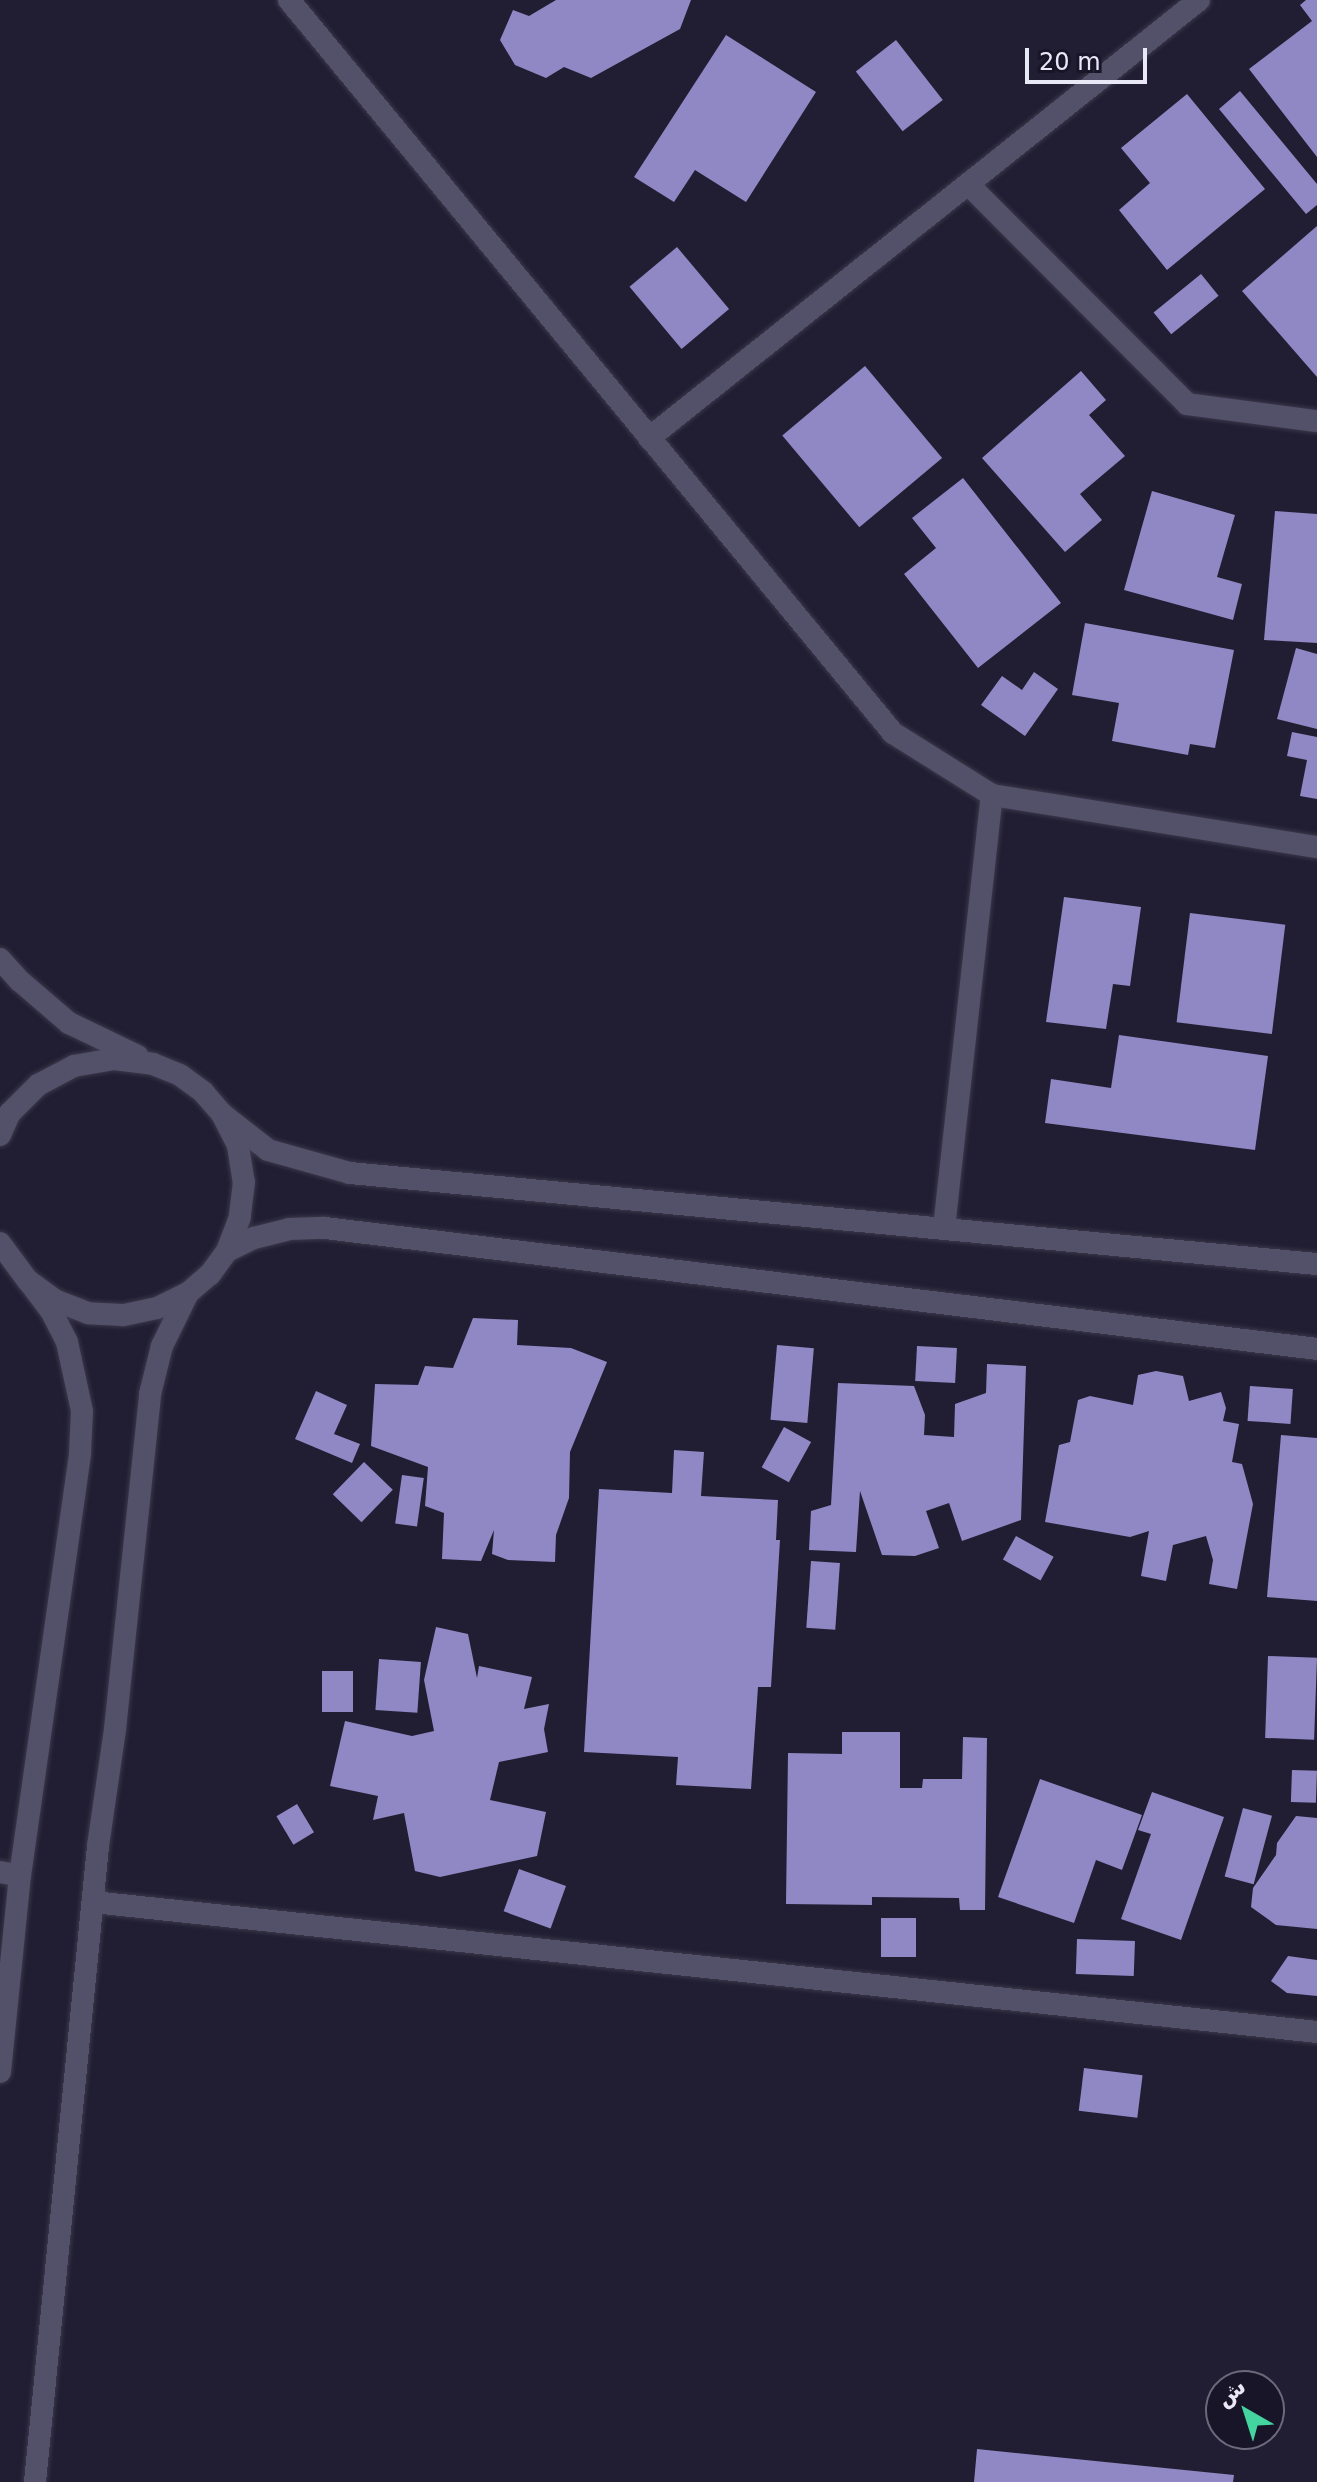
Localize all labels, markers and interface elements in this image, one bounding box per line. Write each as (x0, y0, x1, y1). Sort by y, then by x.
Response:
scale bar (1029, 32, 1151, 82)
text: 20 m (1039, 48, 1101, 76)
north arrow (1205, 2370, 1285, 2450)
text: ش (1211, 2373, 1250, 2412)

